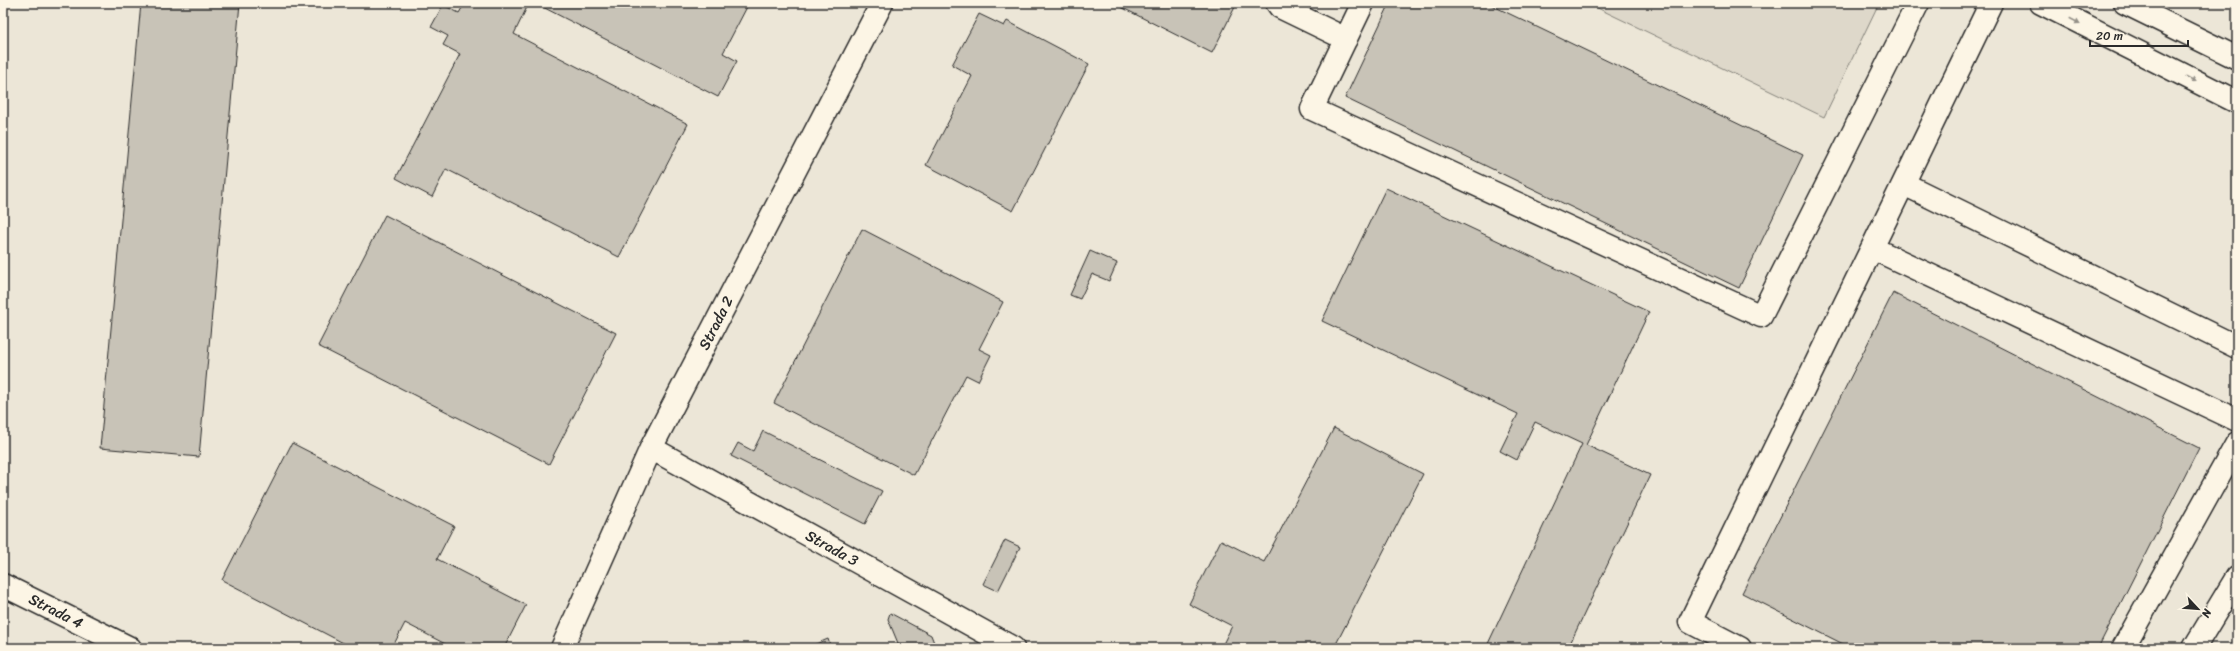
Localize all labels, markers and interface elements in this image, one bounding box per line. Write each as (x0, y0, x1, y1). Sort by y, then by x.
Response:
one-way arrow (2070, 17, 2081, 24)
scale bar (2090, 22, 2188, 48)
text: 20 m (2096, 25, 2123, 47)
one-way arrow (2186, 76, 2197, 83)
street label: Strada 2 (691, 291, 741, 355)
street label: Strada 3 (801, 523, 863, 573)
street label: Strada 4 (24, 586, 88, 636)
north arrow (2178, 589, 2218, 629)
text: N (2196, 605, 2217, 621)

